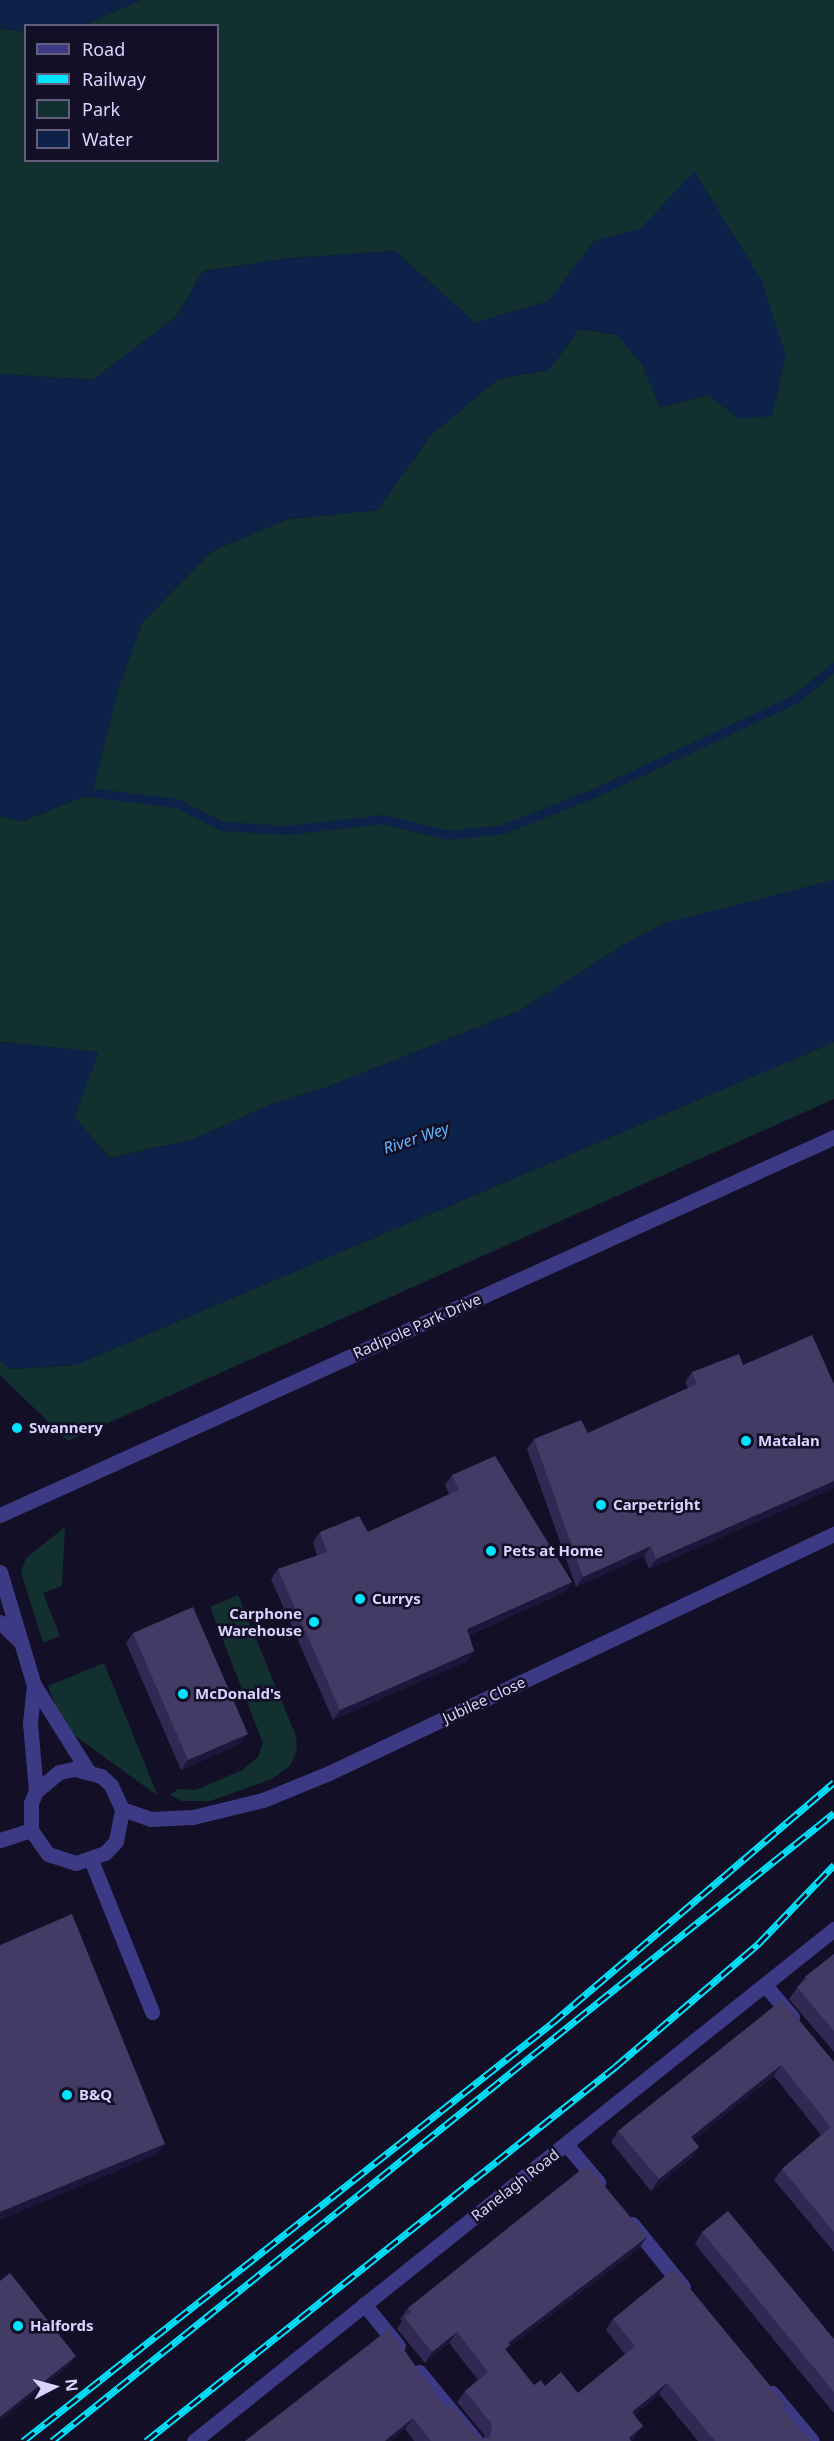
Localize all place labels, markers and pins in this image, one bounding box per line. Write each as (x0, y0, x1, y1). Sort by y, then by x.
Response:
place label: Swannery (29, 1419, 103, 1437)
marker: Swannery (10, 1421, 24, 1435)
place label: Matalan (758, 1432, 820, 1450)
marker: Matalan (739, 1434, 753, 1448)
place label: Carpetright (613, 1496, 700, 1514)
marker: Carpetright (594, 1498, 608, 1512)
place label: Pets at Home (503, 1542, 603, 1560)
marker: Pets at Home (484, 1544, 498, 1558)
place label: Currys (372, 1590, 421, 1608)
marker: Currys (353, 1592, 367, 1606)
place label: Carphone Warehouse (218, 1604, 302, 1639)
marker: Carphone Warehouse (307, 1615, 321, 1629)
place label: McDonald's (195, 1685, 281, 1703)
marker: McDonald's (176, 1687, 190, 1701)
place label: B&Q (79, 2086, 112, 2104)
marker: B&Q (60, 2088, 74, 2102)
place label: Halfords (30, 2317, 94, 2335)
marker: Halfords (11, 2319, 25, 2333)

